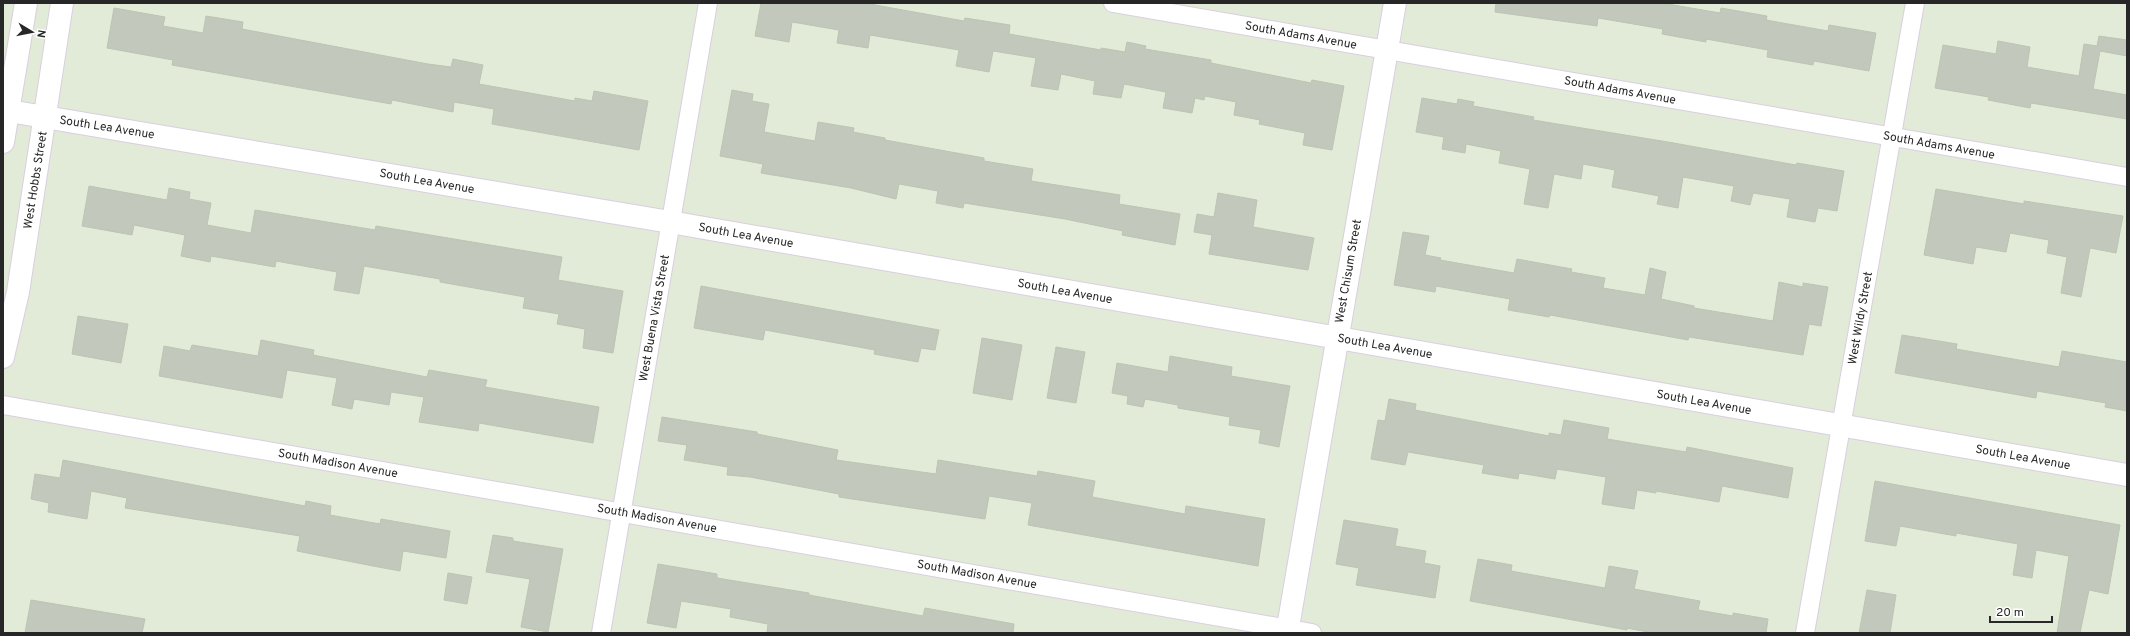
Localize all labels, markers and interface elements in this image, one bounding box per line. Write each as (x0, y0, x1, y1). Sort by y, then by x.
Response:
north arrow (12, 12, 52, 52)
street label: South Adams Avenue (1244, 18, 1358, 54)
text: N (33, 28, 48, 39)
street label: South Adams Avenue (1563, 73, 1677, 109)
street label: South Lea Avenue (58, 113, 156, 143)
street label: South Adams Avenue (1882, 128, 1996, 164)
street label: West Hobbs Street (20, 130, 52, 230)
street label: South Lea Avenue (378, 166, 476, 198)
street label: West Chisum Street (1332, 218, 1366, 324)
street label: South Lea Avenue (697, 220, 795, 252)
street label: West Buena Vista Street (636, 253, 674, 383)
street label: West Wildy Street (1845, 270, 1877, 366)
street label: South Lea Avenue (1016, 276, 1114, 308)
street label: South Lea Avenue (1336, 331, 1434, 363)
street label: South Lea Avenue (1655, 387, 1753, 419)
street label: South Lea Avenue (1974, 442, 2072, 474)
street label: South Madison Avenue (277, 446, 399, 482)
street label: South Madison Avenue (596, 501, 718, 537)
street label: South Madison Avenue (916, 557, 1038, 593)
scale bar (1990, 598, 2052, 624)
text: 20 m (1996, 605, 2024, 621)

